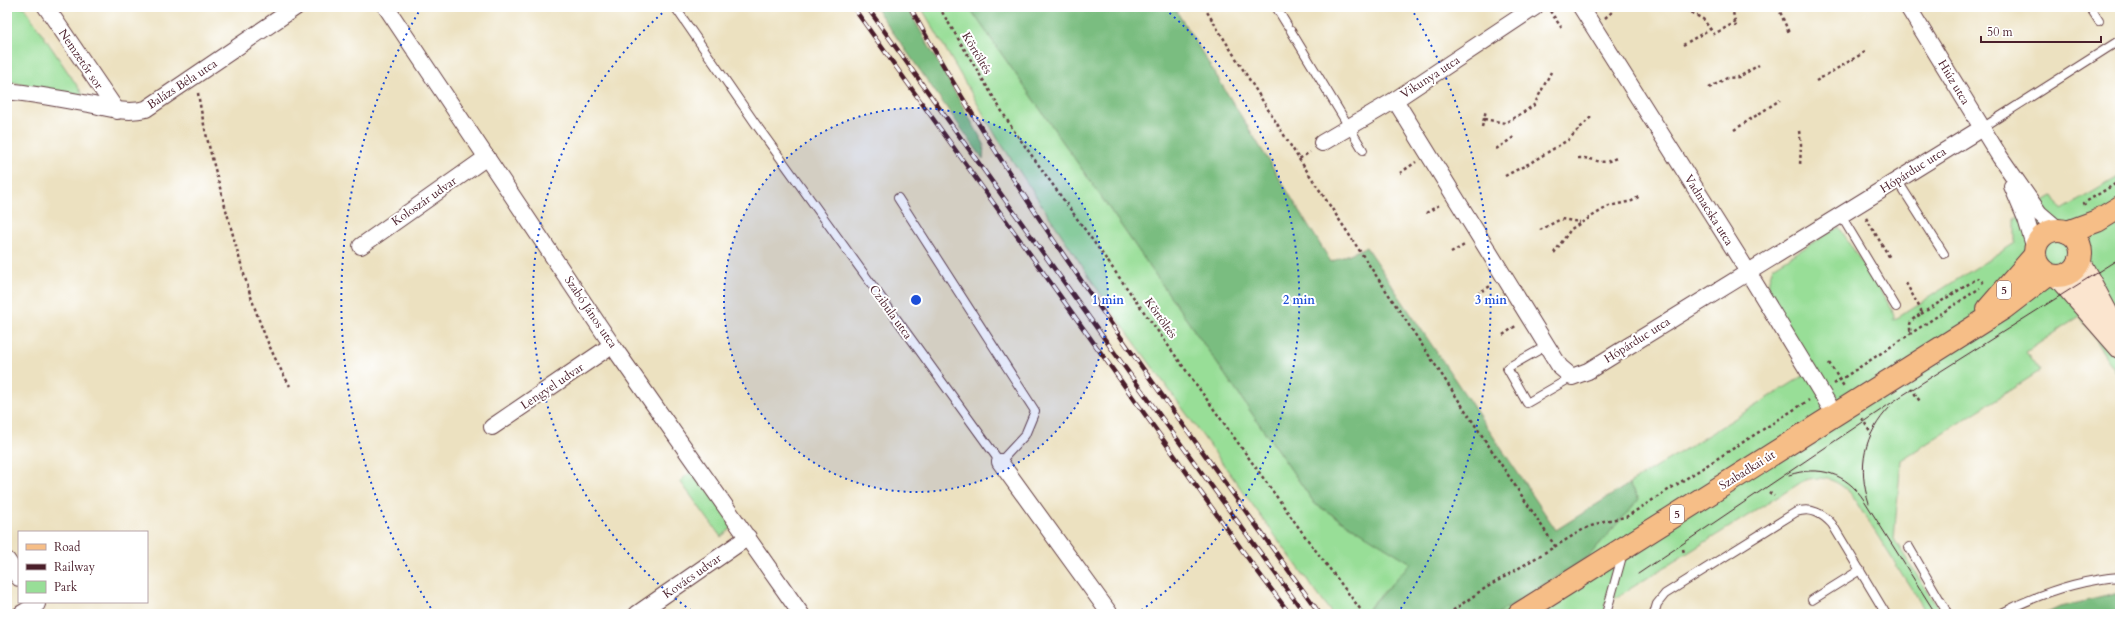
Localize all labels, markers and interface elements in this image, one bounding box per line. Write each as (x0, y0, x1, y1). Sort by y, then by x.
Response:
scale bar (1981, 18, 2101, 44)
text: 50 m (1987, 24, 2014, 40)
street label: Nemzetőr sor (55, 26, 107, 93)
street label: Körtöltés (958, 29, 996, 77)
street label: Vikunya utca (1397, 51, 1463, 102)
street label: Balázs Béla utca (144, 55, 221, 113)
street label: Hiúz utca (1934, 57, 1974, 108)
street label: Hópárduc utca (1877, 143, 1950, 197)
street label: Vadmacska utca (1681, 171, 1738, 249)
street label: Koloszár udvar (388, 172, 460, 229)
street label: Szabó János utca (561, 273, 621, 352)
road number: 5 (1997, 281, 2011, 299)
street label: Czibula utca (866, 282, 917, 343)
text: 1 min (1092, 292, 1124, 308)
text: 2 min (1283, 292, 1315, 308)
text: 3 min (1475, 292, 1507, 308)
centre of rings (909, 293, 923, 307)
street label: Körtöltés (1141, 295, 1181, 341)
street label: Hópárduc utca (1601, 313, 1674, 367)
street label: Lengyel udvar (517, 359, 587, 413)
street label: Szabadkai út (1716, 446, 1778, 494)
road number: 5 (1670, 505, 1684, 523)
legend (18, 531, 148, 603)
text: Road (54, 539, 81, 555)
street label: Kovács udvar (660, 550, 725, 602)
text: Railway (54, 559, 96, 575)
text: Park (54, 579, 78, 595)

